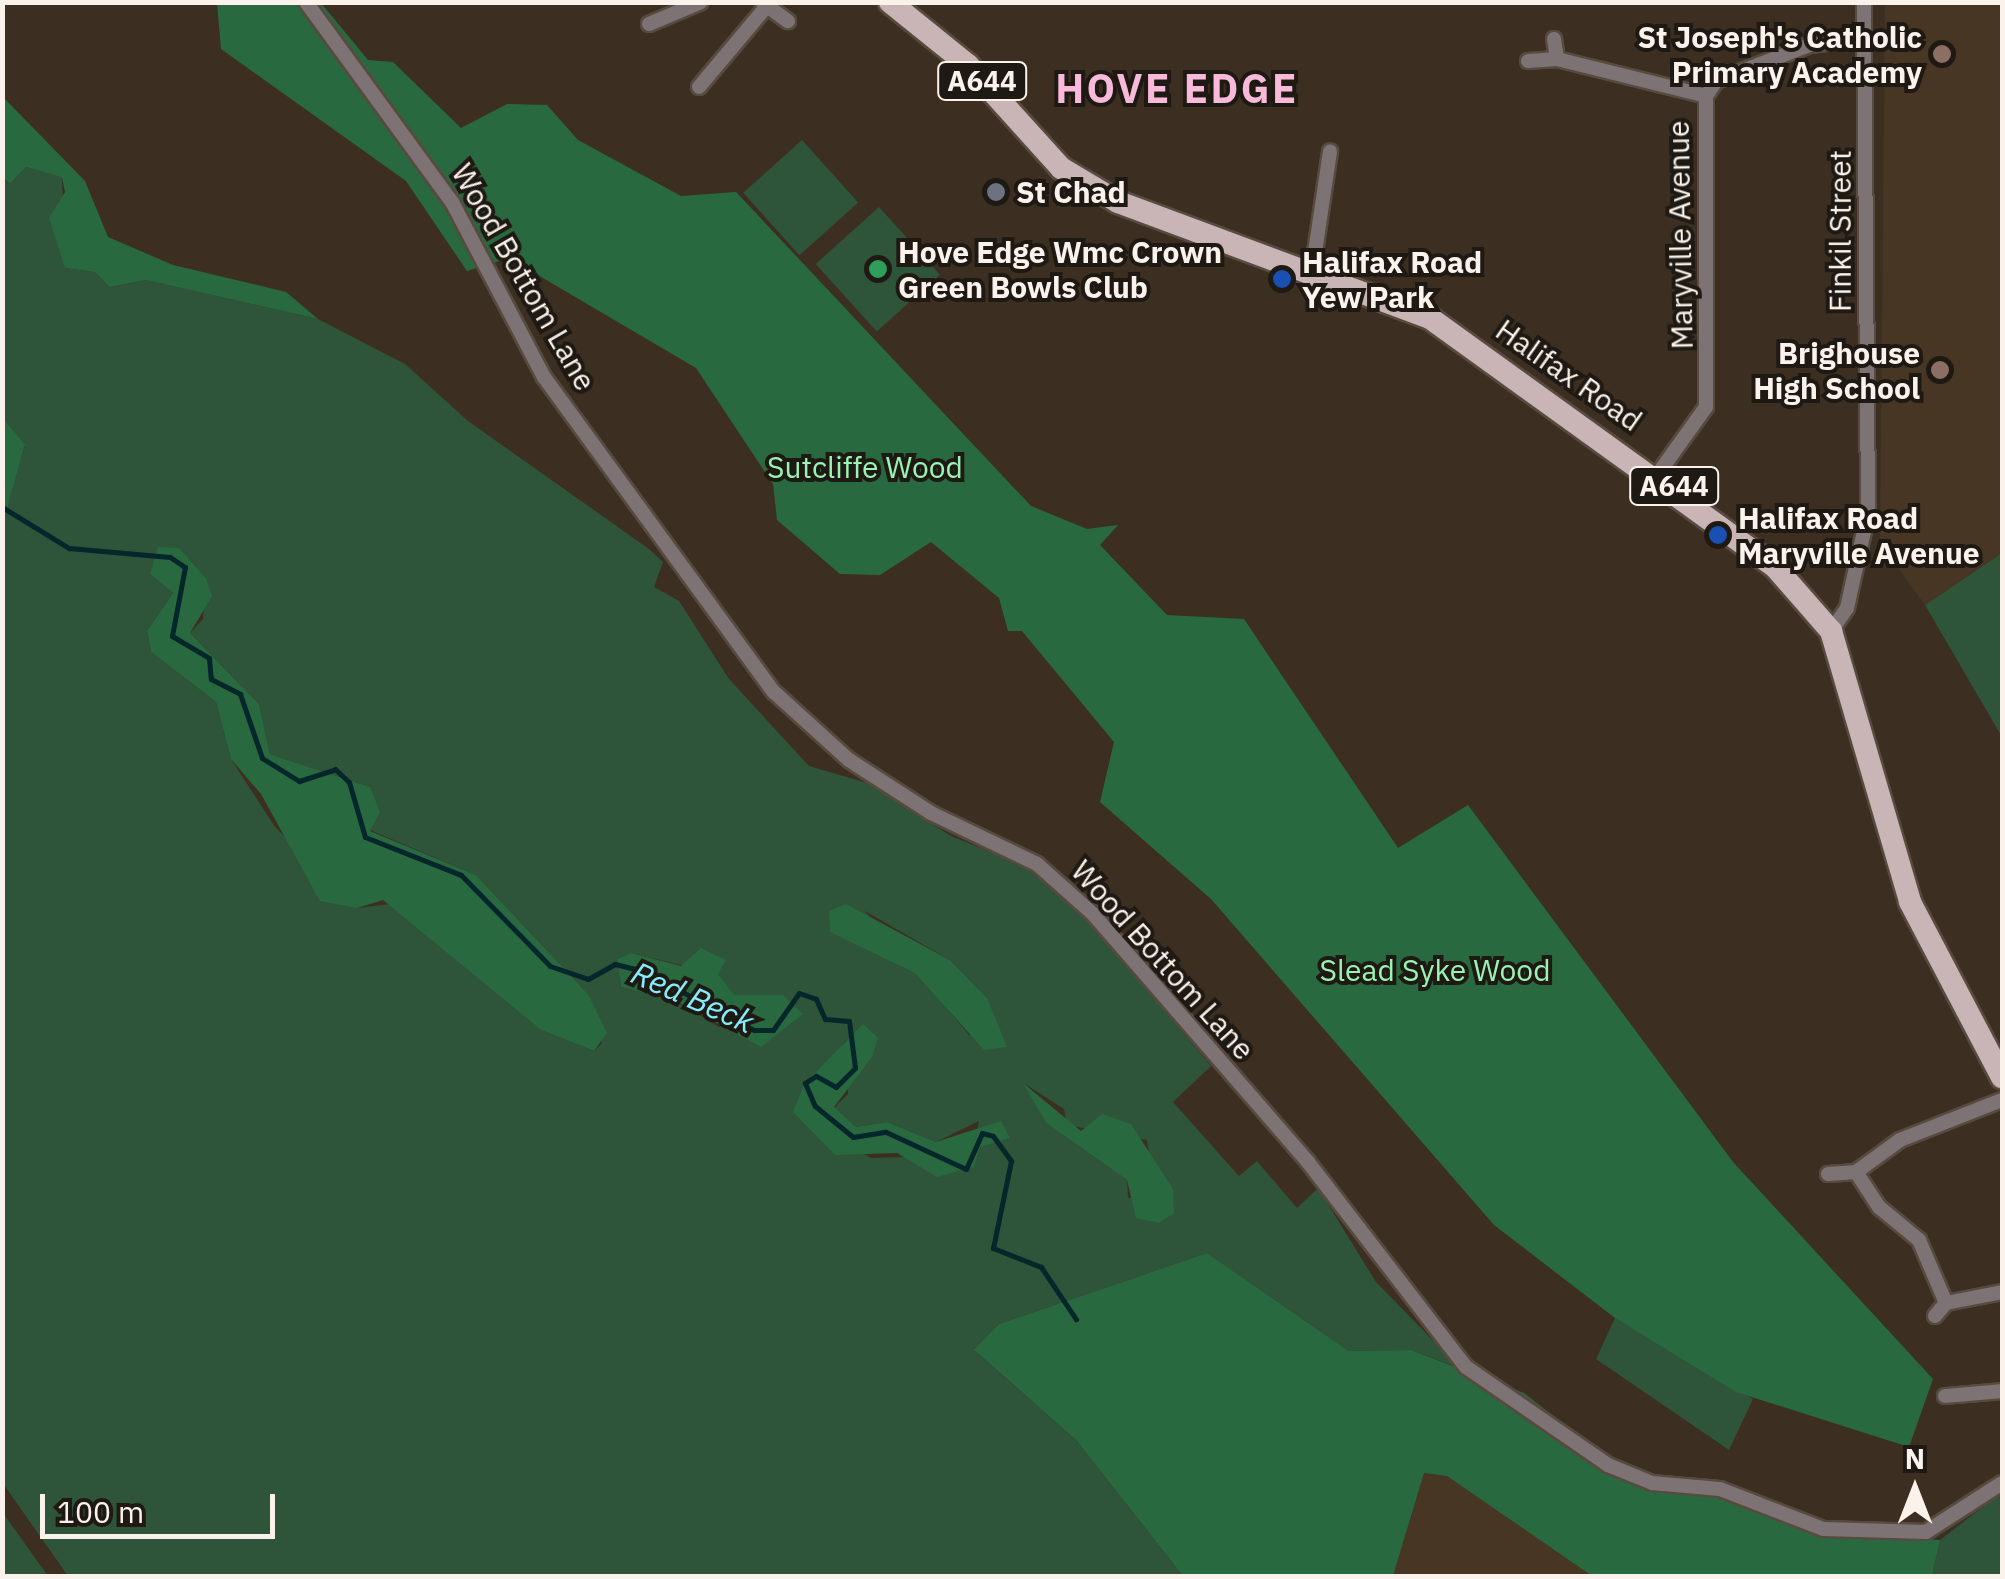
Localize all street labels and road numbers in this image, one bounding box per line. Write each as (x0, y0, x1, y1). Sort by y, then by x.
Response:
road number: A644 (937, 58, 1027, 104)
street label: Maryville Avenue (1660, 120, 1700, 350)
street label: Finkil Street (1822, 150, 1858, 312)
street label: Wood Bottom Lane (444, 157, 604, 397)
street label: Halifax Road (1489, 312, 1649, 438)
road number: A644 (1629, 463, 1719, 509)
street label: Wood Bottom Lane (1064, 853, 1262, 1067)

